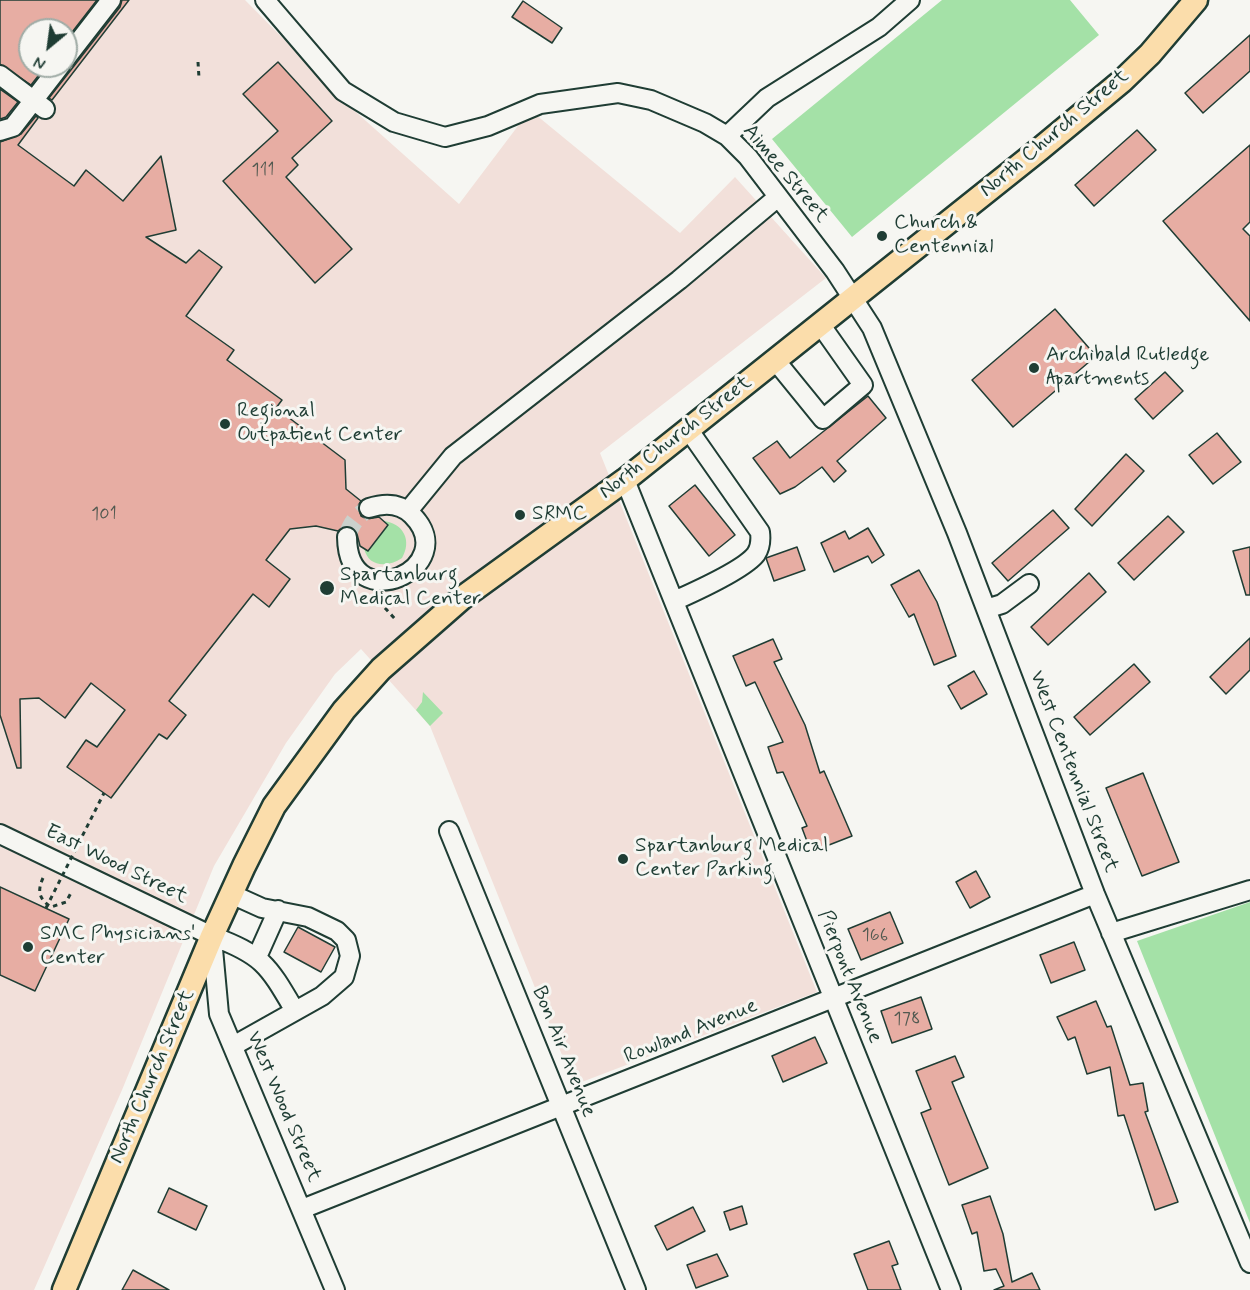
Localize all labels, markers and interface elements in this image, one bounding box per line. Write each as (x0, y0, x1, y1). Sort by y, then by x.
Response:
north arrow (18, 18, 78, 78)
text: N (30, 51, 50, 74)
street label: North Church Street (975, 64, 1135, 204)
street label: Aimee Street (736, 120, 834, 228)
house number: 111 (252, 160, 274, 182)
place label: Church & Centennial (894, 211, 993, 261)
marker: Church & Centennial (875, 229, 889, 243)
place label: Archibald Rutledge Apartments (1046, 343, 1209, 393)
marker: Archibald Rutledge Apartments (1027, 361, 1041, 375)
street label: North Church Street (595, 371, 757, 505)
place label: Regional Outpatient Center (237, 399, 403, 449)
marker: Regional Outpatient Center (218, 417, 232, 431)
place label: SRMC (532, 502, 588, 528)
house number: 101 (91, 504, 117, 526)
marker: SRMC (513, 508, 527, 522)
place label: Spartanburg Medical Center (340, 563, 481, 613)
marker: Spartanburg Medical Center (318, 579, 336, 597)
street label: West Centennial Street (1023, 668, 1123, 876)
street label: East Wood Street (41, 820, 191, 910)
place label: Spartanburg Medical Center Parking (635, 834, 828, 884)
marker: Spartanburg Medical Center Parking (616, 852, 630, 866)
street label: Pierpont Avenue (811, 907, 887, 1047)
place label: SMC Physicians' Center (40, 922, 196, 972)
house number: 166 (862, 925, 888, 947)
marker: SMC Physicians' Center (21, 940, 35, 954)
street label: Bon Air Avenue (525, 983, 601, 1121)
street label: North Church Street (105, 986, 201, 1168)
street label: Rowland Avenue (621, 994, 761, 1070)
house number: 178 (894, 1009, 920, 1031)
street label: West Wood Street (240, 1028, 326, 1186)

